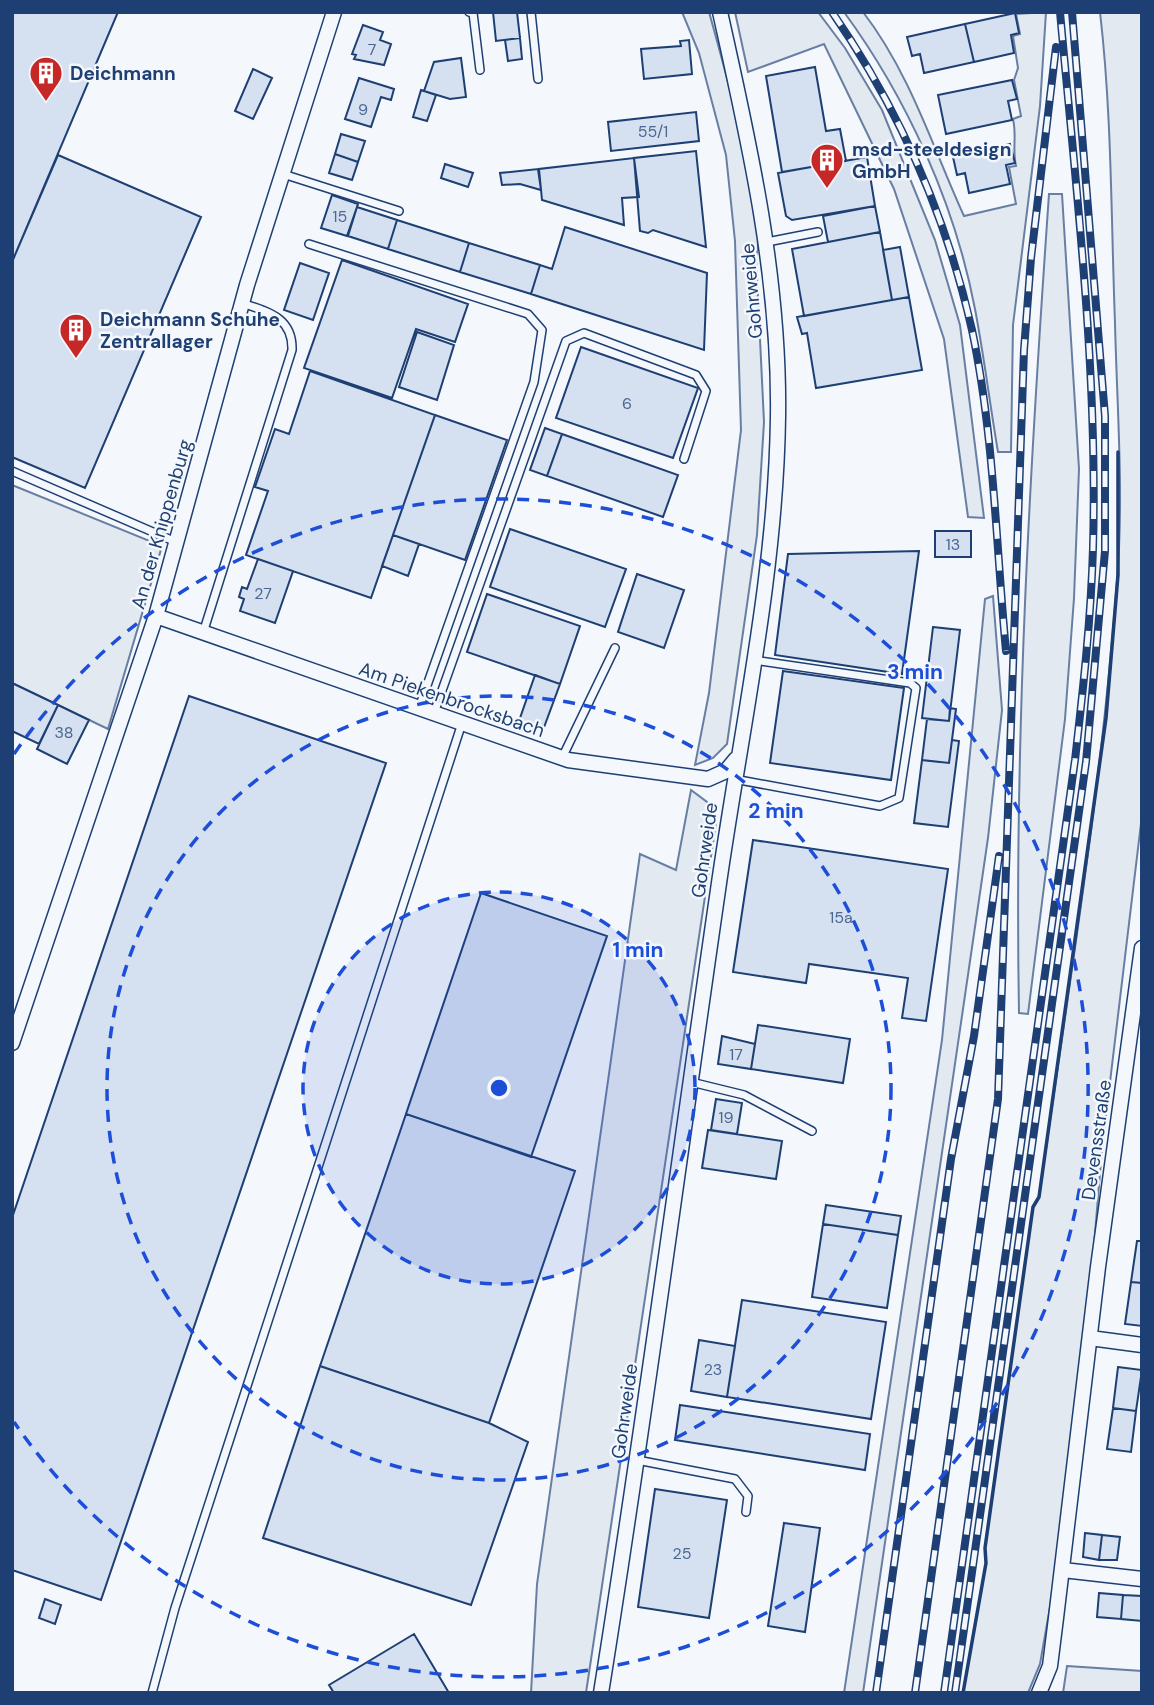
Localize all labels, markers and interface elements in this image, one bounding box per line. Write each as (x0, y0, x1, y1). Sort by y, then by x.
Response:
house number: 7 (368, 39, 376, 60)
building icon: Deichmann (27, 54, 65, 103)
place label: Deichmann (70, 61, 176, 86)
house number: 9 (358, 99, 368, 120)
house number: 55/1 (638, 121, 668, 142)
place label: msd-steeldesign GmbH (852, 137, 1011, 184)
building icon: msd-steeldesign GmbH (808, 141, 846, 190)
house number: 15 (333, 206, 347, 227)
street label: Gohrweide (735, 242, 768, 340)
place label: Deichmann Schuhe Zentrallager (100, 307, 280, 354)
building icon: Deichmann Schuhe Zentrallager (57, 311, 95, 360)
house number: 6 (622, 393, 632, 414)
street label: An der Knippenburg (125, 436, 198, 612)
house number: 13 (946, 534, 960, 555)
house number: 27 (254, 583, 272, 604)
street label: Am Piekenbrocksbach (356, 656, 548, 743)
text: 3 min (887, 658, 943, 686)
house number: 38 (54, 722, 74, 743)
text: 2 min (748, 797, 804, 825)
street label: Gohrweide (685, 801, 724, 899)
house number: 15a (829, 907, 853, 928)
text: 1 min (612, 936, 664, 964)
house number: 17 (729, 1044, 743, 1065)
centre of rings (487, 1076, 511, 1100)
street label: Devensstraße (1076, 1078, 1117, 1202)
house number: 19 (718, 1107, 734, 1128)
house number: 23 (704, 1359, 722, 1380)
street label: Gohrweide (605, 1362, 644, 1460)
house number: 25 (673, 1543, 691, 1564)

